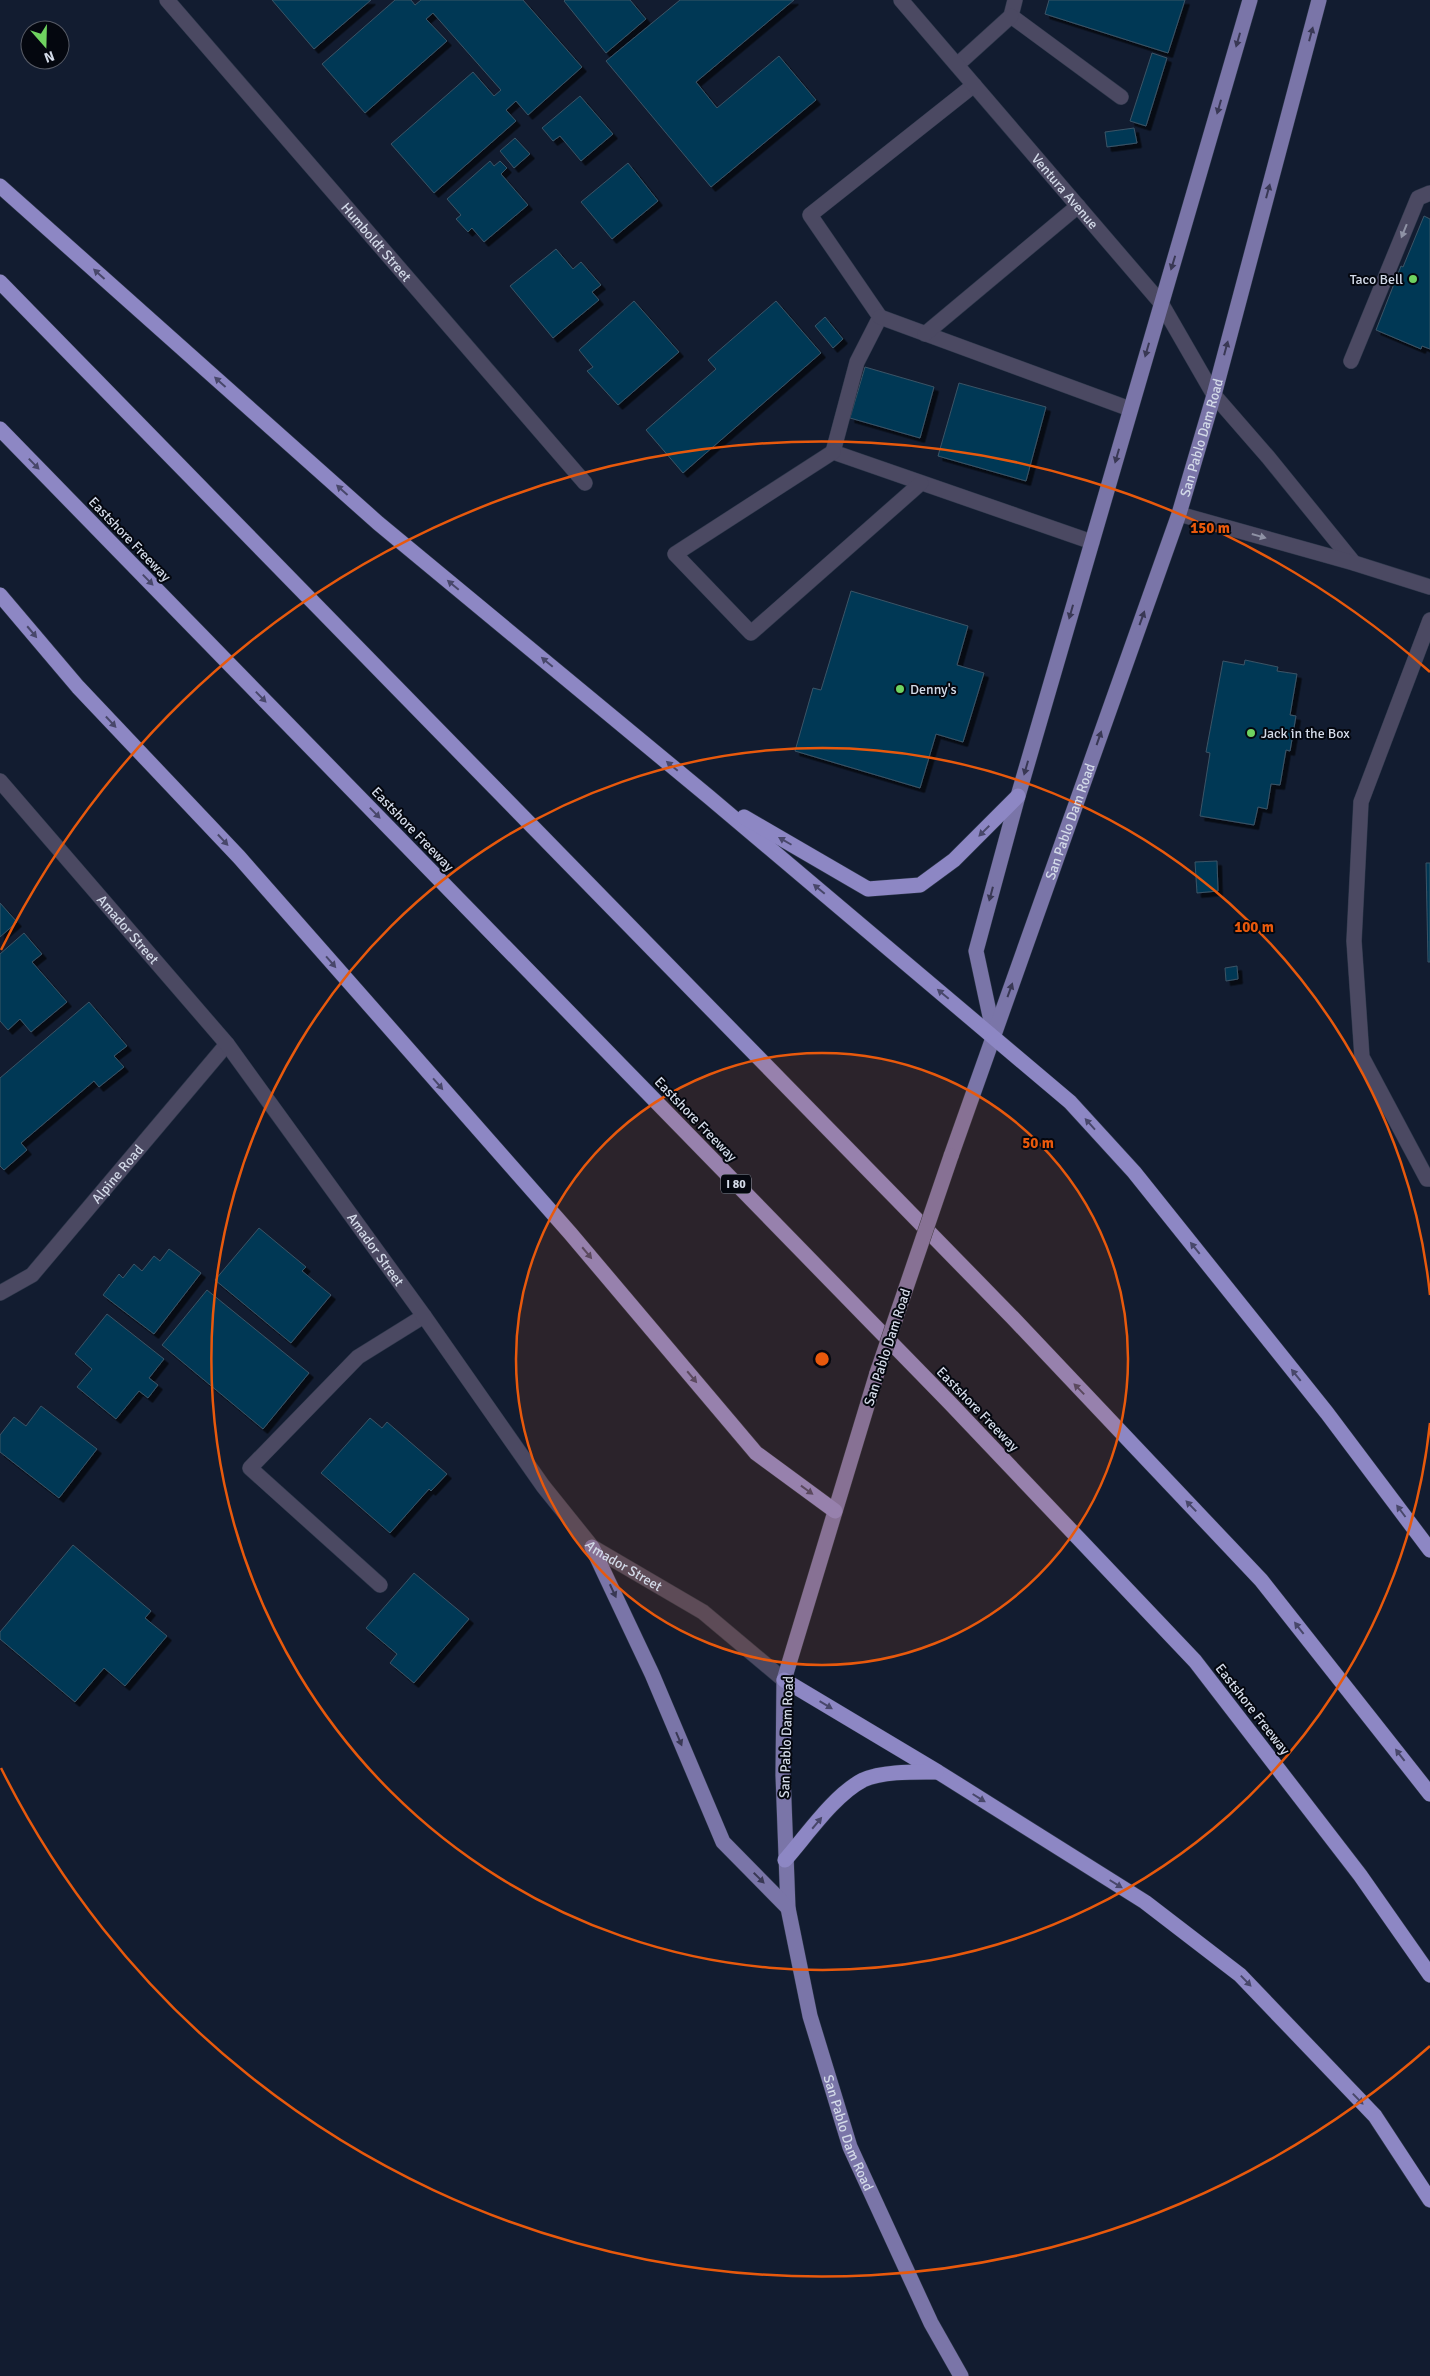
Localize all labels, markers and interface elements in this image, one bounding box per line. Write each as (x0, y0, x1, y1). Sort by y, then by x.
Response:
north arrow (20, 20, 70, 70)
one-way arrow (1307, 26, 1315, 41)
one-way arrow (1234, 33, 1242, 48)
text: N (42, 47, 57, 66)
one-way arrow (1214, 99, 1222, 114)
street label: Ventura Avenue (1028, 150, 1102, 233)
one-way arrow (1265, 183, 1273, 198)
street label: Humboldt Street (337, 199, 415, 285)
one-way arrow (1400, 224, 1408, 238)
one-way arrow (1168, 255, 1176, 270)
one-way arrow (93, 269, 106, 280)
place label: Taco Bell (1350, 271, 1403, 288)
marker: Taco Bell (1407, 273, 1419, 285)
one-way arrow (1223, 340, 1231, 355)
one-way arrow (1143, 342, 1151, 357)
one-way arrow (215, 376, 227, 388)
street label: San Pablo Dam Road (1177, 377, 1227, 499)
one-way arrow (1112, 449, 1120, 464)
one-way arrow (28, 458, 40, 470)
one-way arrow (336, 484, 348, 496)
street label: Eastshore Freeway (85, 493, 175, 586)
text: 150 m (1190, 519, 1230, 537)
one-way arrow (1252, 532, 1267, 540)
one-way arrow (141, 574, 153, 586)
one-way arrow (447, 579, 460, 590)
one-way arrow (1067, 605, 1075, 620)
one-way arrow (1138, 610, 1146, 625)
one-way arrow (26, 625, 37, 638)
one-way arrow (540, 657, 553, 668)
place label: Denny's (910, 681, 957, 698)
marker: Denny's (894, 683, 906, 695)
one-way arrow (255, 690, 267, 702)
one-way arrow (105, 716, 117, 728)
place label: Jack in the Box (1261, 725, 1350, 742)
marker: Jack in the Box (1245, 727, 1257, 739)
one-way arrow (1095, 730, 1103, 745)
one-way arrow (666, 760, 678, 772)
one-way arrow (1022, 761, 1030, 776)
street label: San Pablo Dam Road (1042, 761, 1099, 882)
street label: Eastshore Freeway (368, 783, 458, 876)
one-way arrow (368, 807, 380, 819)
one-way arrow (978, 824, 990, 836)
one-way arrow (217, 834, 229, 846)
one-way arrow (778, 836, 791, 845)
one-way arrow (813, 884, 826, 895)
one-way arrow (987, 886, 995, 901)
street label: Amador Street (93, 892, 162, 968)
text: 100 m (1234, 918, 1274, 936)
one-way arrow (325, 955, 337, 967)
one-way arrow (1007, 983, 1014, 998)
one-way arrow (937, 988, 950, 999)
street label: Eastshore Freeway (651, 1073, 741, 1166)
one-way arrow (433, 1077, 444, 1090)
one-way arrow (1084, 1118, 1096, 1130)
text: 50 m (1022, 1134, 1054, 1152)
street label: Alpine Road (88, 1141, 147, 1207)
road number: I 80 (721, 1174, 751, 1194)
street label: Amador Street (343, 1210, 408, 1290)
one-way arrow (1189, 1242, 1200, 1255)
one-way arrow (581, 1247, 592, 1259)
street label: San Pablo Dam Road (860, 1286, 914, 1408)
centre of rings (813, 1350, 831, 1368)
street label: Eastshore Freeway (933, 1363, 1023, 1456)
one-way arrow (1291, 1368, 1302, 1381)
one-way arrow (686, 1371, 697, 1384)
one-way arrow (1073, 1383, 1085, 1395)
one-way arrow (800, 1485, 814, 1495)
one-way arrow (1185, 1501, 1197, 1513)
one-way arrow (1396, 1504, 1406, 1518)
street label: Amador Street (581, 1537, 665, 1595)
one-way arrow (609, 1584, 617, 1598)
one-way arrow (1294, 1621, 1304, 1635)
street label: Eastshore Freeway (1212, 1660, 1294, 1759)
street label: San Pablo Dam Road (776, 1676, 797, 1798)
one-way arrow (820, 1701, 833, 1710)
one-way arrow (676, 1732, 684, 1746)
one-way arrow (1394, 1749, 1405, 1762)
one-way arrow (972, 1793, 985, 1802)
one-way arrow (811, 1817, 822, 1830)
one-way arrow (752, 1872, 764, 1884)
one-way arrow (1110, 1879, 1123, 1889)
one-way arrow (1240, 1975, 1252, 1987)
street label: San Pablo Dam Road (819, 2073, 877, 2194)
one-way arrow (1352, 2093, 1364, 2105)

